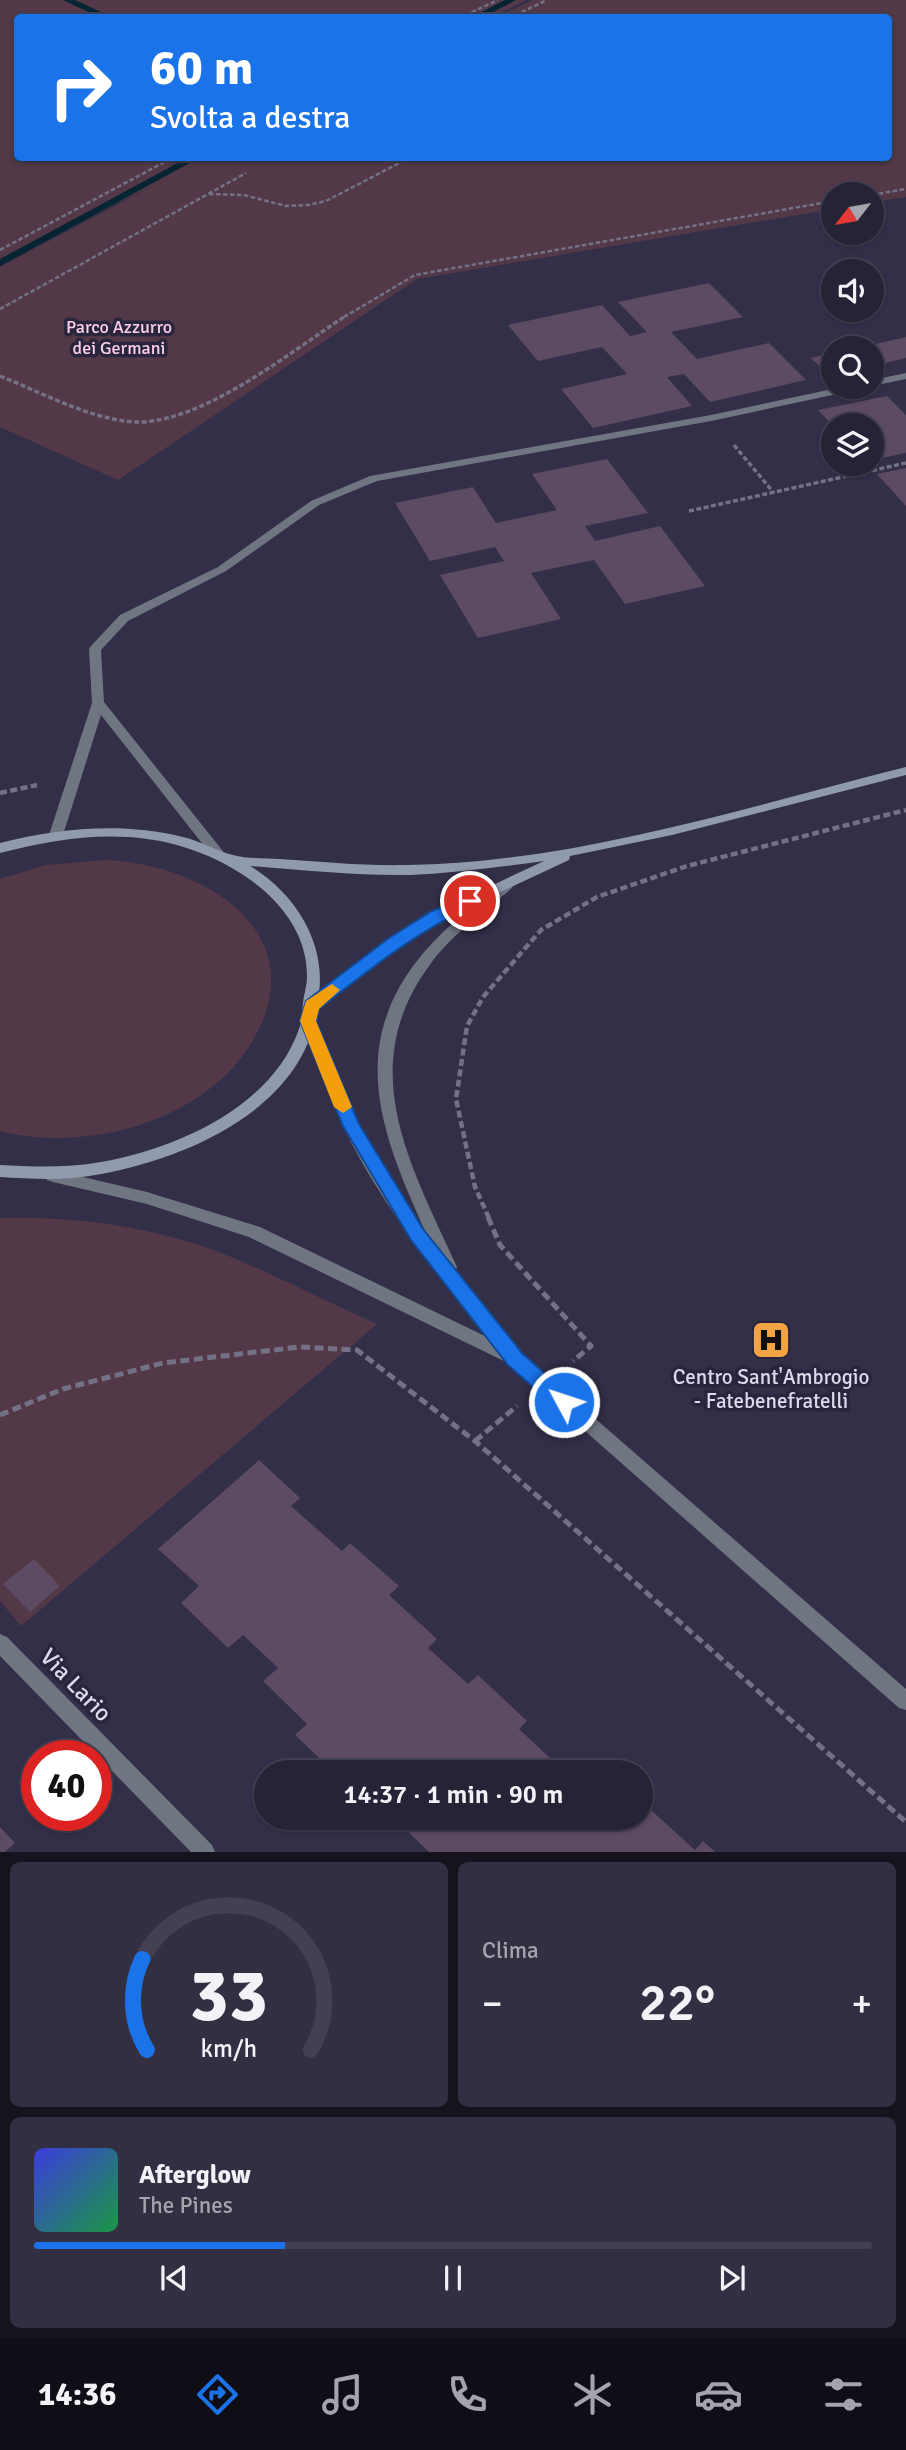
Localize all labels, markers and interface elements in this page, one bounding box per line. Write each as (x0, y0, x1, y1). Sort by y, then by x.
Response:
text: 60 m (150, 38, 253, 98)
icon: right (35, 42, 126, 133)
text: Svolta a destra (150, 98, 350, 137)
north arrow (821, 182, 884, 245)
map controls (821, 182, 884, 476)
button: sound (821, 259, 884, 322)
park label: Parco Azzurro dei Germani (66, 316, 172, 359)
button: search (821, 336, 884, 399)
button: layers (821, 413, 884, 476)
pin (440, 871, 500, 931)
icon: arrive (451, 882, 489, 920)
hospital icon: Centro Sant'Ambrogio - Fatebenefratelli (750, 1319, 792, 1361)
place label: Centro Sant'Ambrogio - Fatebenefratelli (673, 1364, 869, 1414)
position arrow (527, 1365, 601, 1439)
street label: Via Lario (34, 1642, 118, 1728)
speed limit sign: 40 (21, 1740, 112, 1831)
text: 14:37 · 1 min · 90 m (344, 1779, 563, 1811)
text: Clima (482, 1936, 539, 1965)
text: 33 (190, 1953, 268, 2042)
text: 22° (639, 1971, 715, 2035)
text: − (482, 1980, 503, 2027)
text: + (851, 1980, 872, 2027)
text: km/h (201, 2033, 257, 2064)
text: Afterglow (139, 2159, 251, 2191)
text: The Pines (139, 2191, 233, 2220)
icon: previous (155, 2259, 193, 2297)
icon: pause (434, 2259, 472, 2297)
icon: next (713, 2259, 751, 2297)
icon: directions (193, 2370, 242, 2419)
icon: music (318, 2370, 367, 2419)
icon: phone (443, 2370, 492, 2419)
icon: climate (568, 2370, 617, 2419)
icon: car (694, 2370, 743, 2419)
icon: filters (819, 2370, 868, 2419)
text: 14:36 (38, 2375, 117, 2414)

